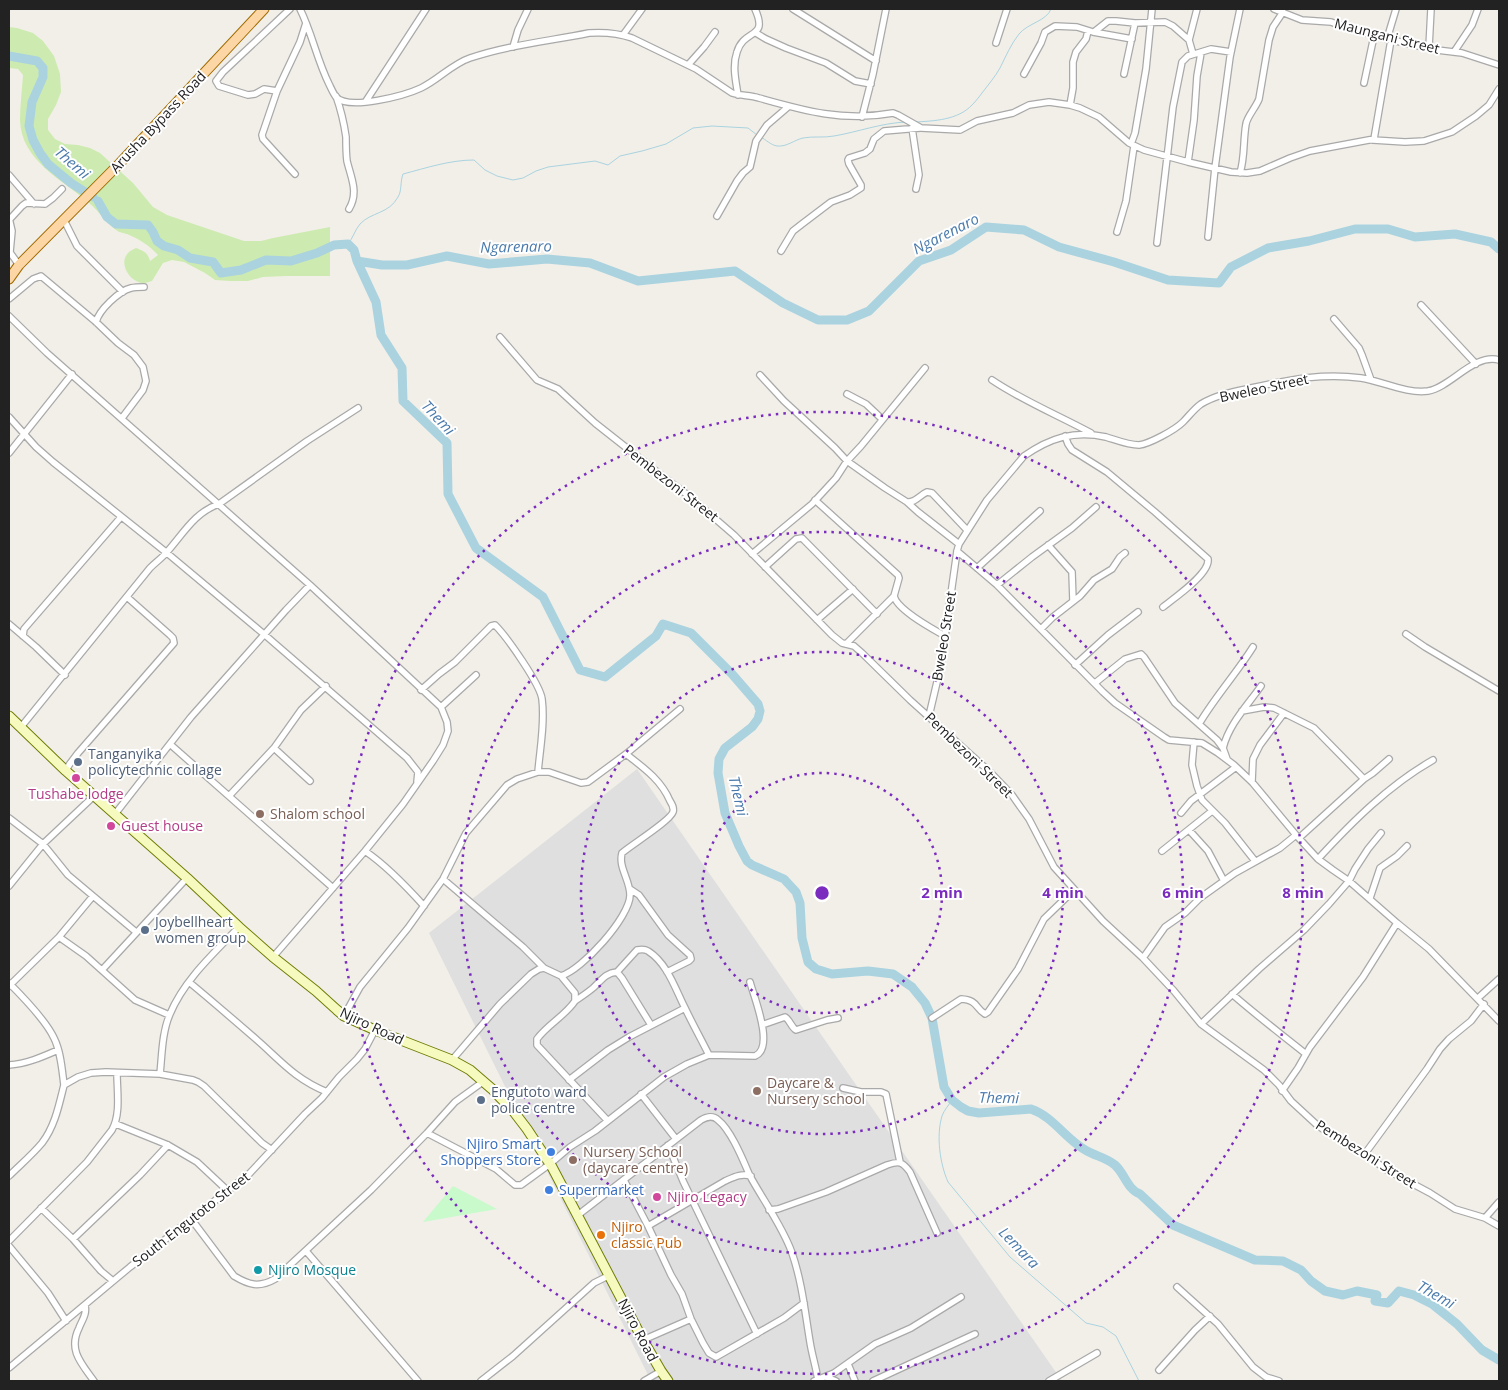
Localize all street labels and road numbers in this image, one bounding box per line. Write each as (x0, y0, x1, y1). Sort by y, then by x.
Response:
street label: Maungani Street (1333, 13, 1442, 58)
street label: Arusha Bypass Road (105, 67, 210, 177)
street label: Bweleo Street (1218, 369, 1310, 406)
street label: Pembezoni Street (620, 440, 723, 526)
street label: Bweleo Street (927, 590, 960, 682)
street label: Pembezoni Street (921, 708, 1017, 802)
street label: Njiro Road (337, 1002, 407, 1049)
street label: Pembezoni Street (1312, 1115, 1420, 1192)
street label: South Engutoto Street (128, 1167, 253, 1270)
street label: Njiro Road (614, 1295, 663, 1365)

